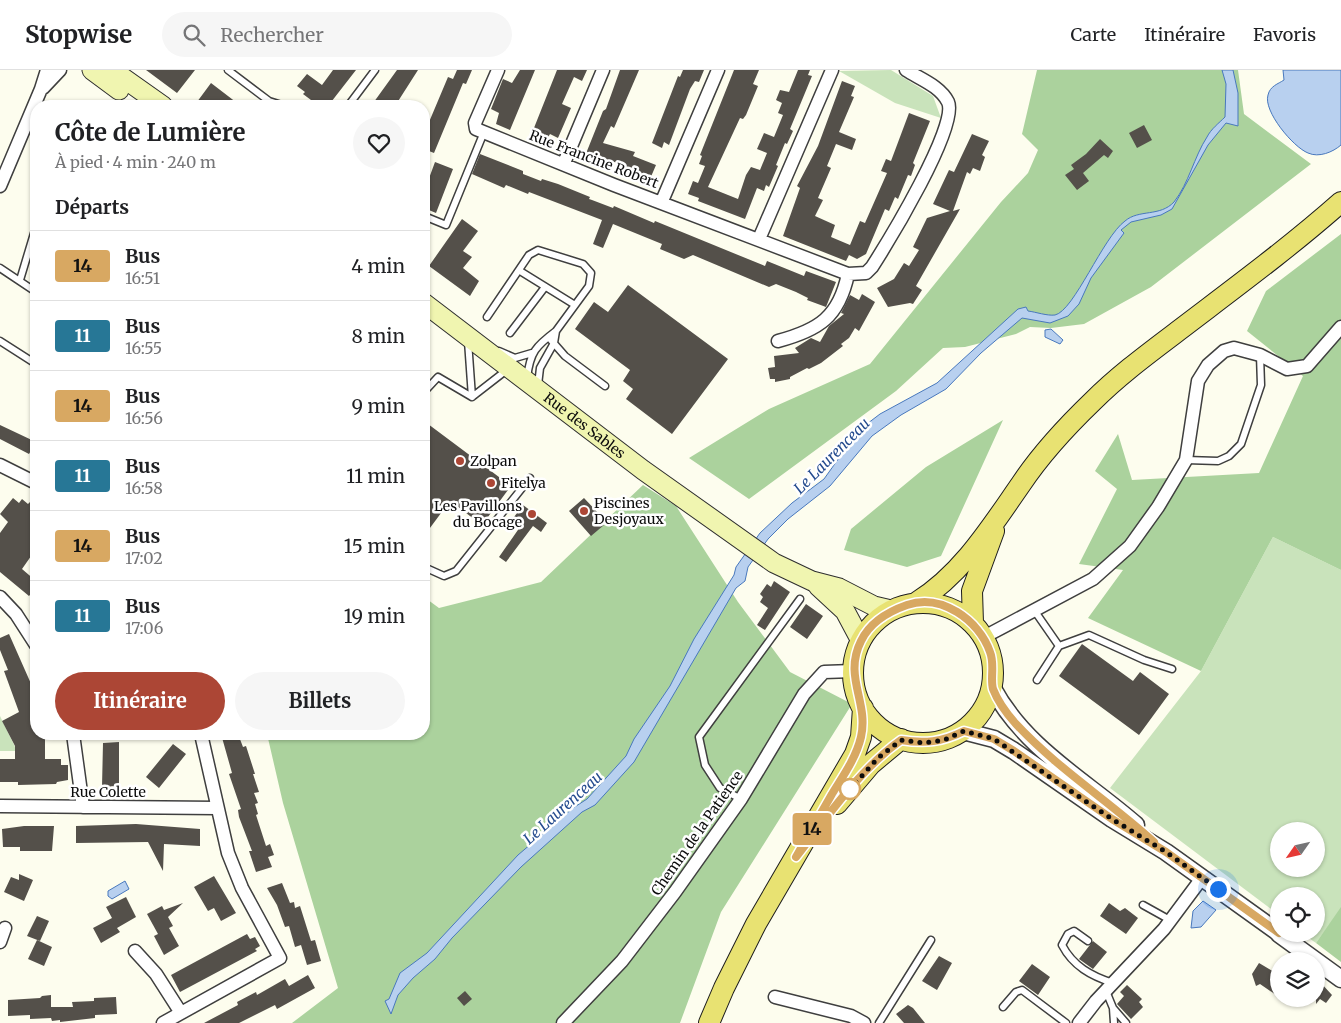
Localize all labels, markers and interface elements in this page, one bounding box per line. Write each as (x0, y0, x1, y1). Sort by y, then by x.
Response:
search box (162, 12, 512, 57)
text: Stopwise (25, 19, 132, 50)
icon: search (180, 21, 208, 49)
text: Rechercher (220, 23, 324, 47)
text: Carte (1070, 23, 1116, 46)
text: Itinéraire (1144, 23, 1225, 46)
text: Favoris (1253, 23, 1316, 46)
text: Côte de Lumière (55, 117, 245, 148)
button: heart (353, 117, 405, 169)
street label: Rue Francine Robert (527, 126, 662, 192)
text: À pied · 4 min · 240 m (55, 152, 216, 172)
text: Départs (55, 195, 129, 219)
text: Bus (125, 244, 160, 268)
text: 14 (73, 254, 92, 277)
text: 4 min (351, 254, 405, 278)
text: 16:51 (125, 268, 160, 288)
text: Bus (125, 314, 160, 338)
text: 11 (74, 324, 91, 347)
text: 8 min (352, 324, 405, 348)
text: 16:55 (125, 338, 162, 358)
text: Bus (125, 384, 160, 408)
street label: Rue des Sables (540, 389, 629, 462)
text: 14 (73, 394, 92, 417)
text: 9 min (351, 394, 405, 418)
text: 16:56 (125, 408, 163, 428)
water label: Le Laurenceau (790, 414, 874, 498)
place label: Zolpan (470, 452, 517, 470)
text: Bus (125, 454, 160, 478)
marker: Zolpan (454, 455, 466, 467)
text: 11 (74, 464, 91, 487)
text: 11 min (346, 464, 405, 488)
place label: Fitelya (501, 474, 546, 492)
marker: Fitelya (485, 477, 497, 489)
text: 16:58 (125, 478, 163, 498)
place label: Piscines Desjoyaux (594, 494, 664, 528)
place label: Les Pavillons du Bocage (434, 497, 522, 531)
marker: Piscines Desjoyaux (578, 505, 590, 517)
marker: Les Pavillons du Bocage (526, 508, 538, 520)
text: Bus (125, 524, 160, 548)
text: 14 (73, 534, 92, 557)
text: 15 min (344, 534, 405, 558)
text: 17:02 (125, 548, 163, 568)
text: Bus (125, 594, 160, 618)
text: 11 (74, 604, 91, 627)
text: 19 min (344, 604, 405, 628)
text: 17:06 (125, 618, 163, 638)
button: Itinéraire (55, 672, 225, 730)
button: Billets (235, 672, 405, 730)
water label: Le Laurenceau (519, 767, 606, 848)
street label: Chemin de la Patience (647, 767, 747, 899)
unlabelled marker (839, 778, 861, 800)
street label: Rue Colette (70, 783, 146, 801)
line badge: 14 (790, 813, 834, 845)
text: 14 (803, 817, 821, 840)
north arrow (1270, 822, 1325, 878)
map controls (1270, 822, 1325, 1007)
your location (1206, 877, 1231, 902)
button: locate (1270, 887, 1325, 942)
button: layers (1270, 952, 1325, 1007)

